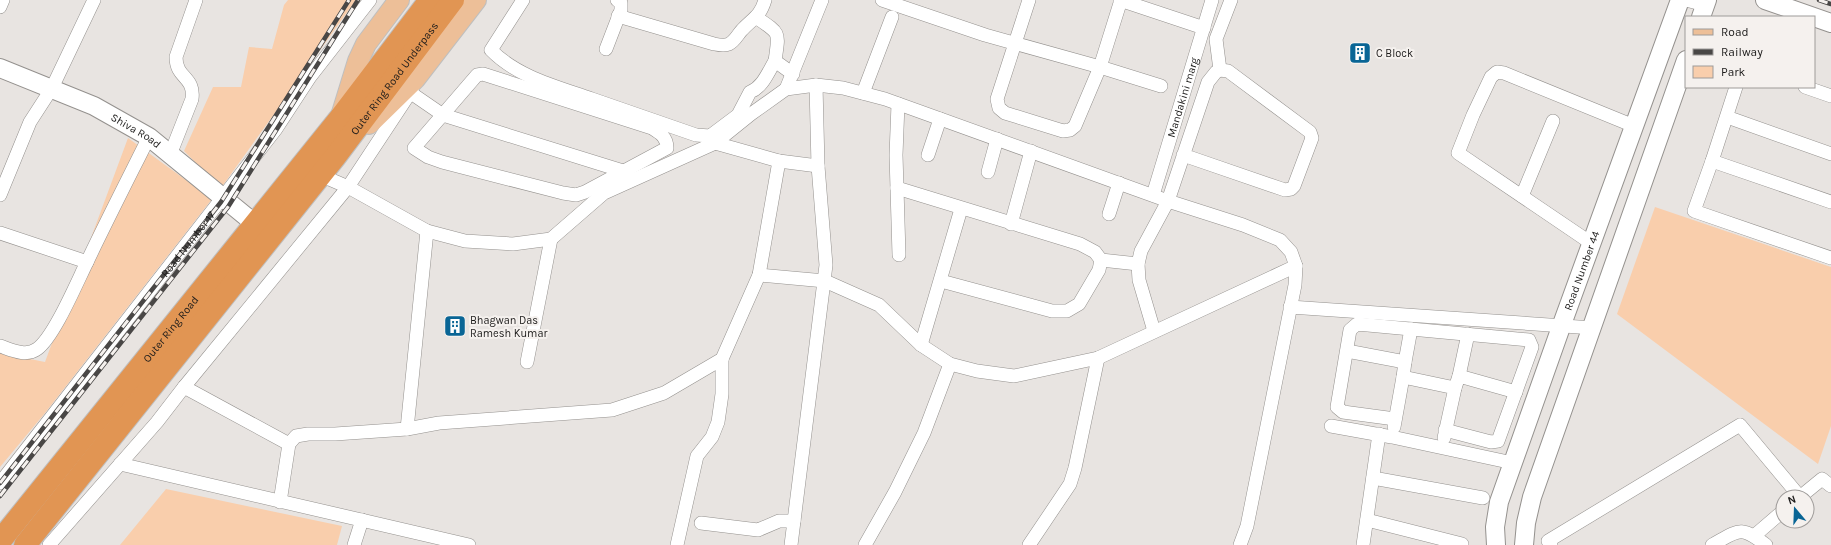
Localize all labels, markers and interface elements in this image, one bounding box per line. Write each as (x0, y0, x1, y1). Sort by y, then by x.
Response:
legend (1685, 16, 1815, 88)
street label: Outer Ring Road Underpass (348, 19, 441, 137)
text: Road (1721, 25, 1749, 39)
building icon: C Block (1347, 40, 1373, 66)
text: Railway (1721, 45, 1763, 59)
place label: C Block (1376, 47, 1413, 60)
street label: Mandakini marg (1164, 55, 1201, 139)
text: Park (1721, 65, 1746, 79)
street label: Shiva Road (109, 110, 164, 151)
street label: Road Number 17 (158, 209, 218, 280)
street label: Road Number 44 (1561, 229, 1602, 312)
street label: Outer Ring Road (140, 293, 201, 365)
building icon: Bhagwan Das Ramesh Kumar (442, 313, 468, 339)
place label: Bhagwan Das Ramesh Kumar (470, 314, 547, 340)
north arrow (1775, 489, 1815, 529)
text: N (1786, 493, 1798, 507)

